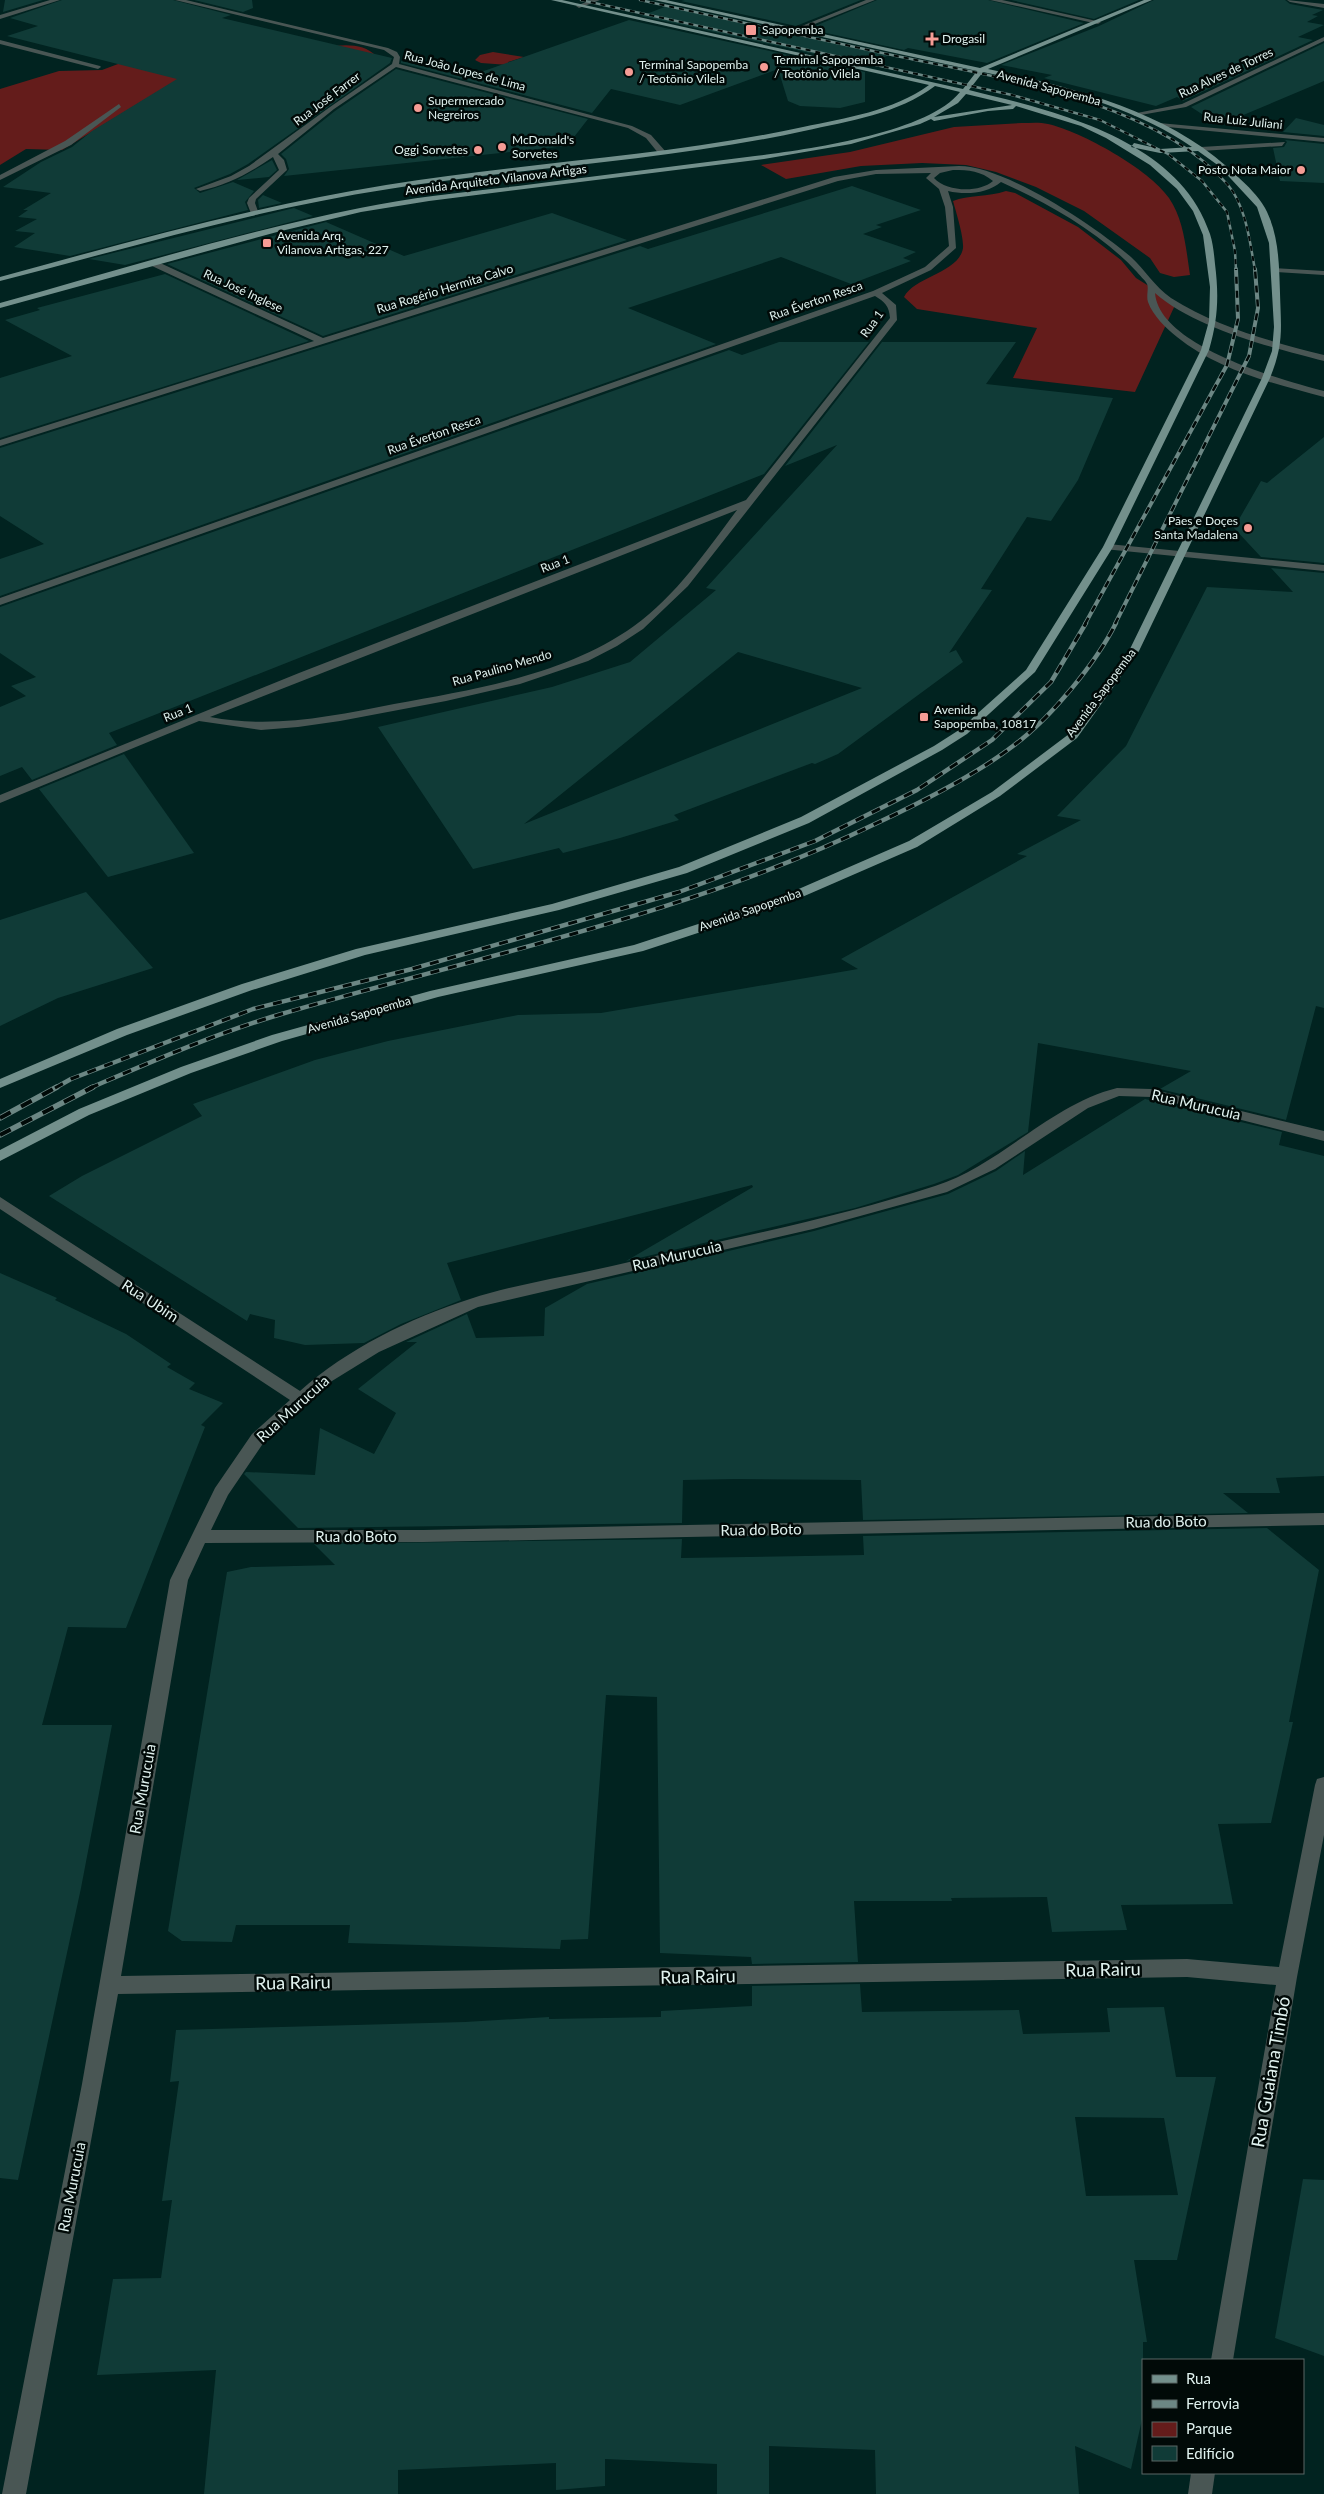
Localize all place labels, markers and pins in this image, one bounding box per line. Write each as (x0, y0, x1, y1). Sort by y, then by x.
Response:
place label: Sapopemba (762, 22, 824, 37)
marker: Sapopemba (744, 23, 758, 37)
place label: Drogasil (942, 31, 985, 46)
marker: Drogasil (926, 33, 938, 45)
place label: Terminal Sapopemba / Teotônio Vilela (774, 52, 883, 81)
place label: Terminal Sapopemba / Teotõnio Vilela (639, 57, 748, 86)
marker: Terminal Sapopemba / Teotônio Vilela (758, 61, 770, 73)
marker: Terminal Sapopemba / Teotõnio Vilela (623, 66, 635, 78)
place label: Supermercado Negreiros (428, 93, 504, 122)
marker: Supermercado Negreiros (412, 102, 424, 114)
place label: McDonald's Sorvetes (512, 132, 574, 161)
marker: McDonald's Sorvetes (496, 141, 508, 153)
place label: Oggi Sorvetes (394, 142, 468, 157)
marker: Oggi Sorvetes (472, 144, 484, 156)
place label: Posto Nota Maior (1198, 162, 1292, 177)
marker: Posto Nota Maior (1295, 164, 1307, 176)
place label: Avenida Arq. Vilanova Artigas, 227 (277, 228, 389, 257)
marker: Avenida Arq. Vilanova Artigas, 227 (261, 237, 273, 249)
place label: Pães e Doçes Santa Madalena (1154, 513, 1238, 542)
marker: Pães e Doçes Santa Madalena (1242, 522, 1254, 534)
place label: Avenida Sapopemba, 10817 (934, 702, 1036, 731)
marker: Avenida Sapopemba, 10817 (918, 711, 930, 723)

